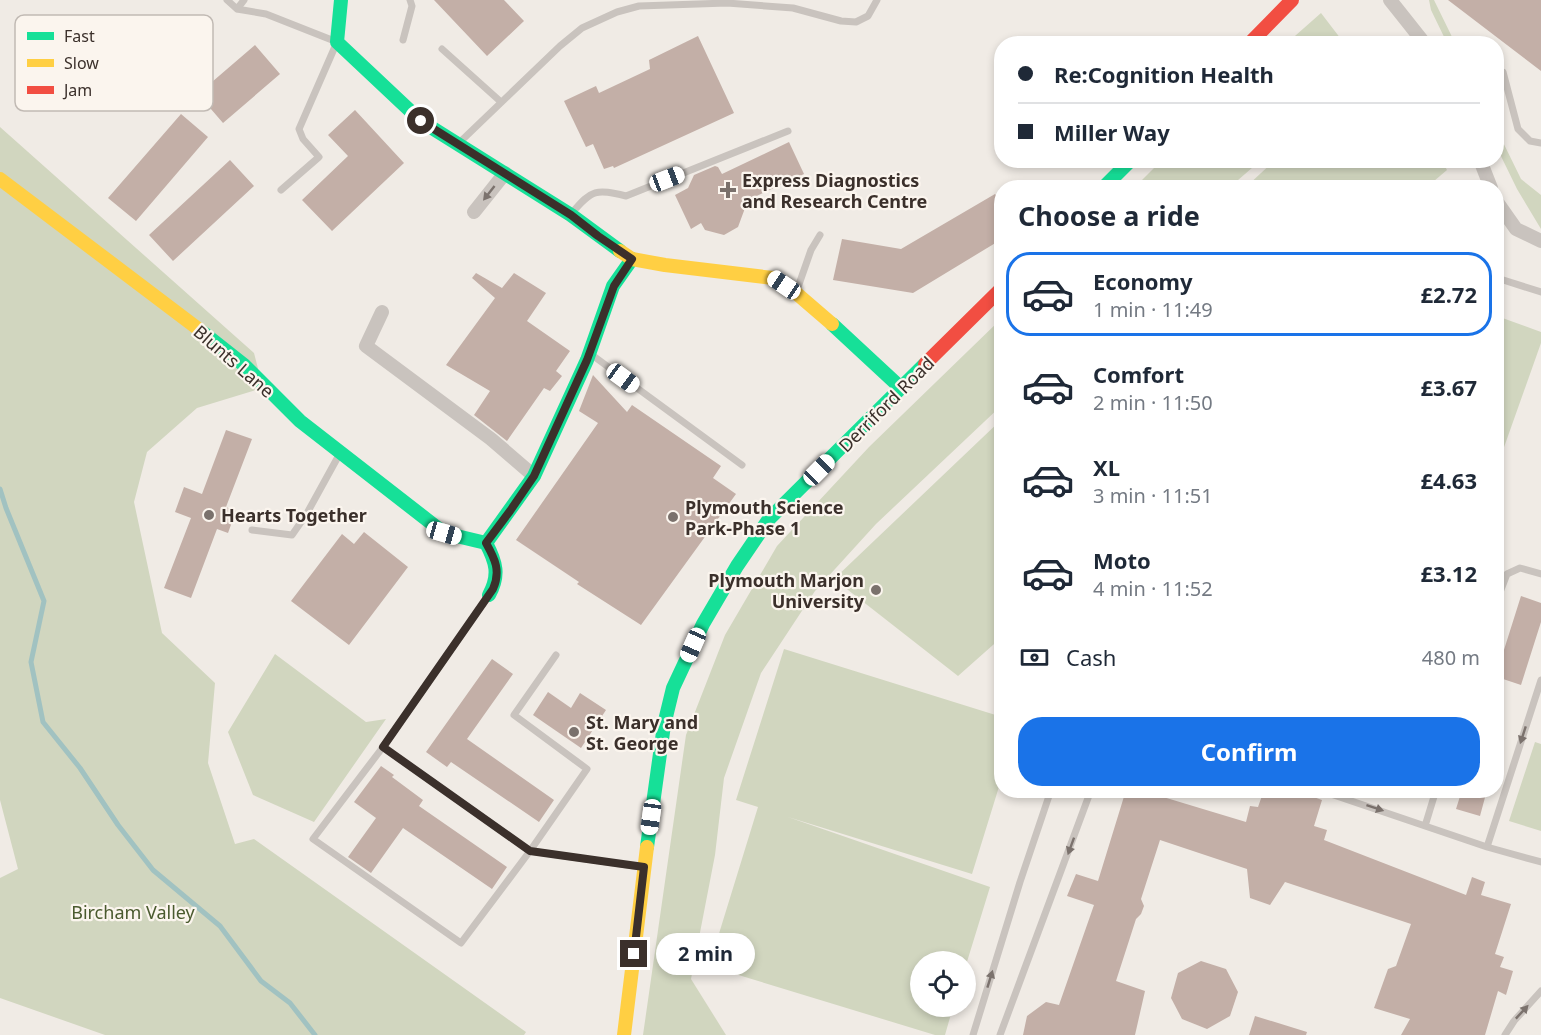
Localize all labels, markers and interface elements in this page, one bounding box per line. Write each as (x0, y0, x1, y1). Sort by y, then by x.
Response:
legend (15, 15, 213, 111)
text: Fast (64, 25, 95, 47)
text: Slow (64, 52, 99, 74)
text: Re:Cognition Health (1054, 59, 1274, 89)
text: Jam (62, 79, 92, 101)
route start (407, 107, 434, 134)
text: Miller Way (1054, 117, 1170, 147)
car (647, 164, 687, 194)
place label: Express Diagnostics and Research Centre (742, 168, 927, 213)
marker: Express Diagnostics and Research Centre (719, 181, 737, 199)
one-way arrow (483, 185, 496, 201)
text: Choose a ride (1018, 197, 1200, 234)
text: Economy (1093, 266, 1192, 296)
car (764, 267, 804, 303)
icon: car (1021, 267, 1075, 321)
text: £2.72 (1420, 279, 1477, 309)
text: 1 min · 11:49 (1093, 296, 1213, 323)
street label: Blunts Lane (189, 319, 279, 403)
street label: Derriford Road (833, 351, 939, 457)
text: Comfort (1093, 359, 1184, 389)
car (603, 360, 643, 396)
icon: car (1021, 360, 1075, 414)
text: £3.67 (1420, 372, 1477, 402)
text: 2 min · 11:50 (1093, 389, 1213, 416)
car (800, 451, 838, 489)
text: XL (1093, 452, 1120, 482)
icon: car (1021, 453, 1075, 507)
text: £4.63 (1420, 465, 1477, 495)
text: 3 min · 11:51 (1093, 482, 1213, 509)
place label: Plymouth Science Park-Phase 1 (685, 495, 844, 540)
place label: Hearts Together (221, 503, 367, 527)
marker: Hearts Together (202, 508, 216, 522)
marker: Plymouth Science Park-Phase 1 (666, 510, 680, 524)
car (424, 519, 464, 547)
text: Moto (1093, 545, 1151, 575)
icon: car (1021, 546, 1075, 600)
text: £3.12 (1420, 558, 1477, 588)
place label: Plymouth Marjon University (708, 568, 865, 613)
text: 4 min · 11:52 (1093, 575, 1213, 602)
marker: Plymouth Marjon University (869, 583, 883, 597)
car (677, 625, 709, 665)
icon: cash (1018, 641, 1051, 674)
text: Cash (1066, 642, 1116, 672)
text: 480 m (1422, 644, 1480, 671)
place label: St. Mary and St. George (586, 710, 698, 755)
button: Confirm (1018, 717, 1480, 786)
marker: St. Mary and St. George (567, 725, 581, 739)
one-way arrow (1518, 726, 1527, 744)
car (640, 798, 662, 836)
one-way arrow (1366, 804, 1384, 813)
one-way arrow (1065, 837, 1075, 855)
park label: Bircham Valley (71, 900, 196, 924)
callout: 2 min (655, 933, 754, 975)
route end (620, 940, 647, 967)
text: 2 min (678, 940, 733, 967)
map controls (910, 951, 976, 1017)
button: locate (910, 951, 976, 1017)
one-way arrow (986, 970, 995, 988)
one-way arrow (1515, 1005, 1528, 1020)

